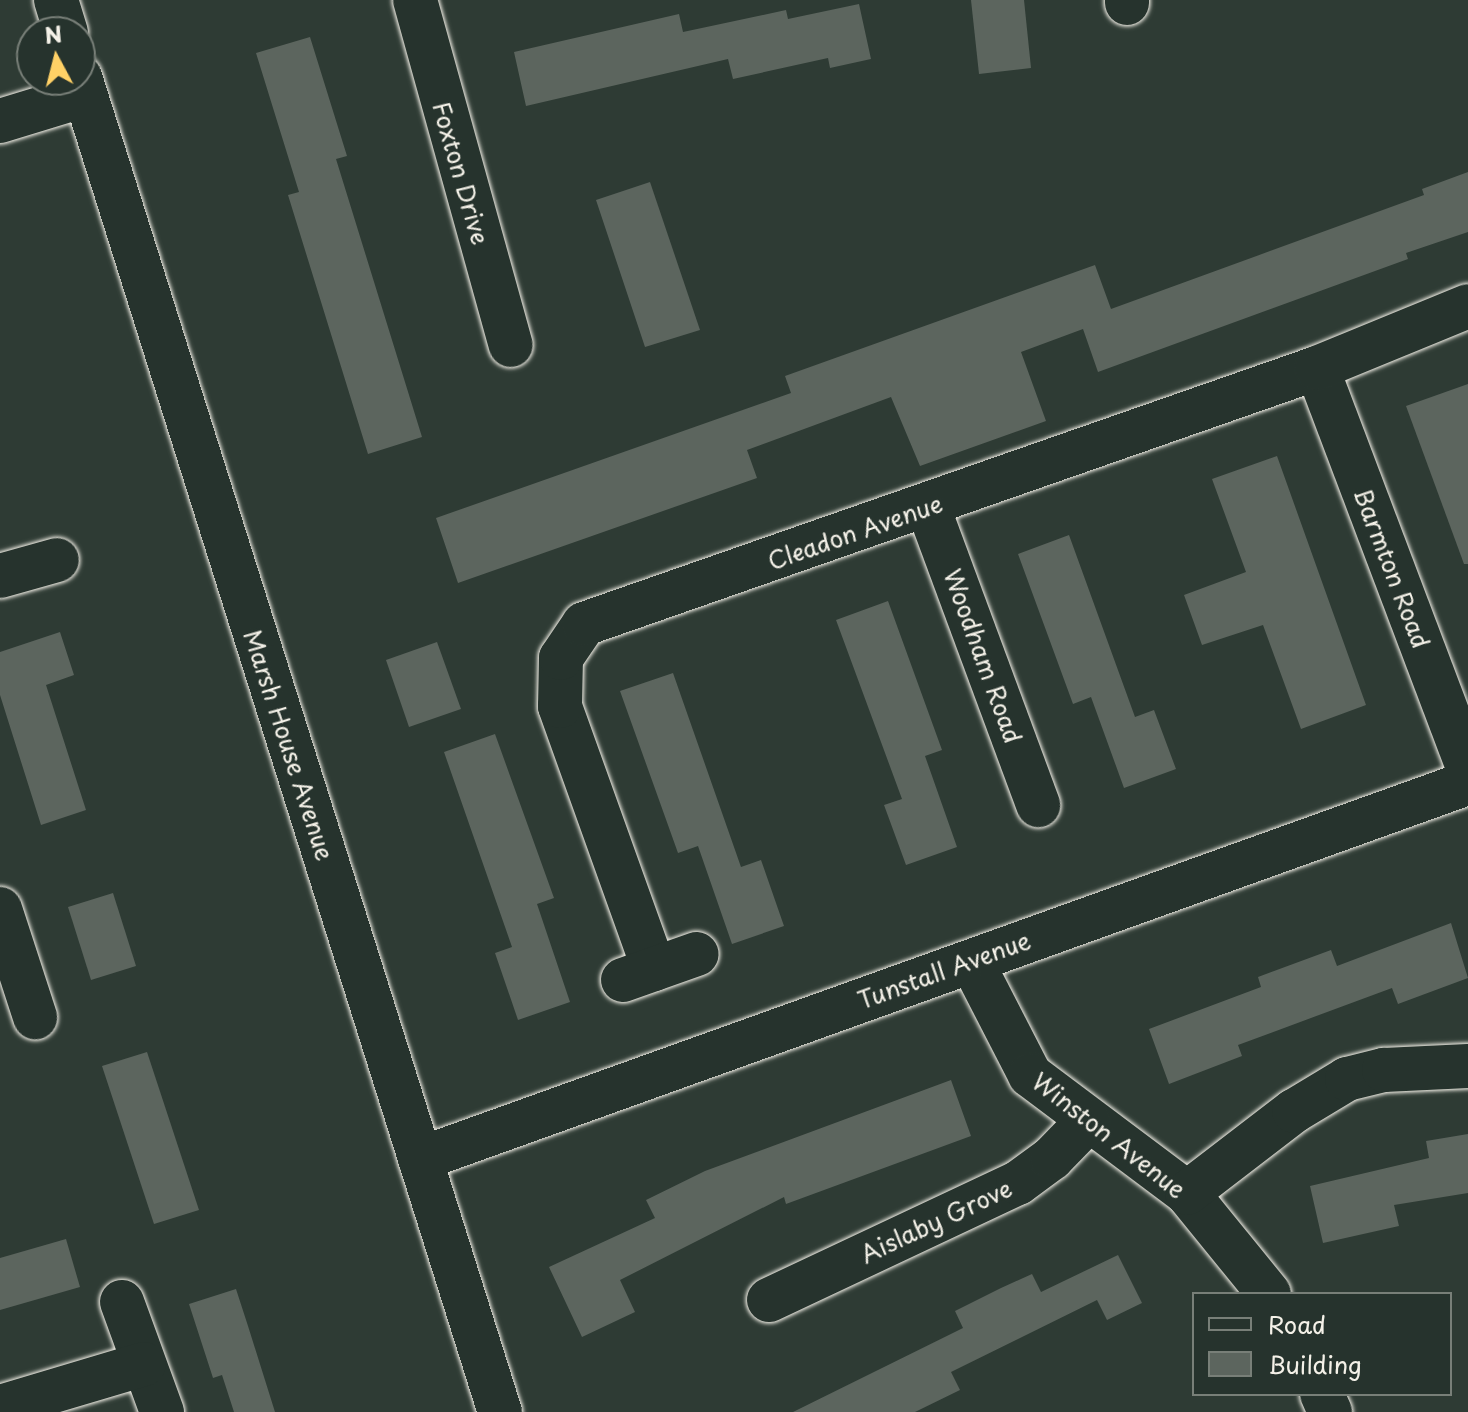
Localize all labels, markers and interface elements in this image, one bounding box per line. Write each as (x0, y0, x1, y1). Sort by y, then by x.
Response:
north arrow (16, 16, 96, 96)
text: N (43, 16, 64, 51)
street label: Foxton Drive (427, 98, 495, 248)
street label: Barmton Road (1348, 484, 1436, 652)
street label: Cleadon Avenue (764, 489, 946, 575)
street label: Woodham Road (939, 566, 1027, 746)
street label: Marsh House Avenue (238, 626, 340, 864)
street label: Tunstall Avenue (854, 925, 1034, 1015)
street label: Winston Avenue (1027, 1067, 1191, 1203)
street label: Aislaby Grove (856, 1173, 1016, 1269)
legend (1192, 1292, 1452, 1396)
text: Road (1268, 1306, 1326, 1342)
text: Building (1268, 1346, 1362, 1382)

